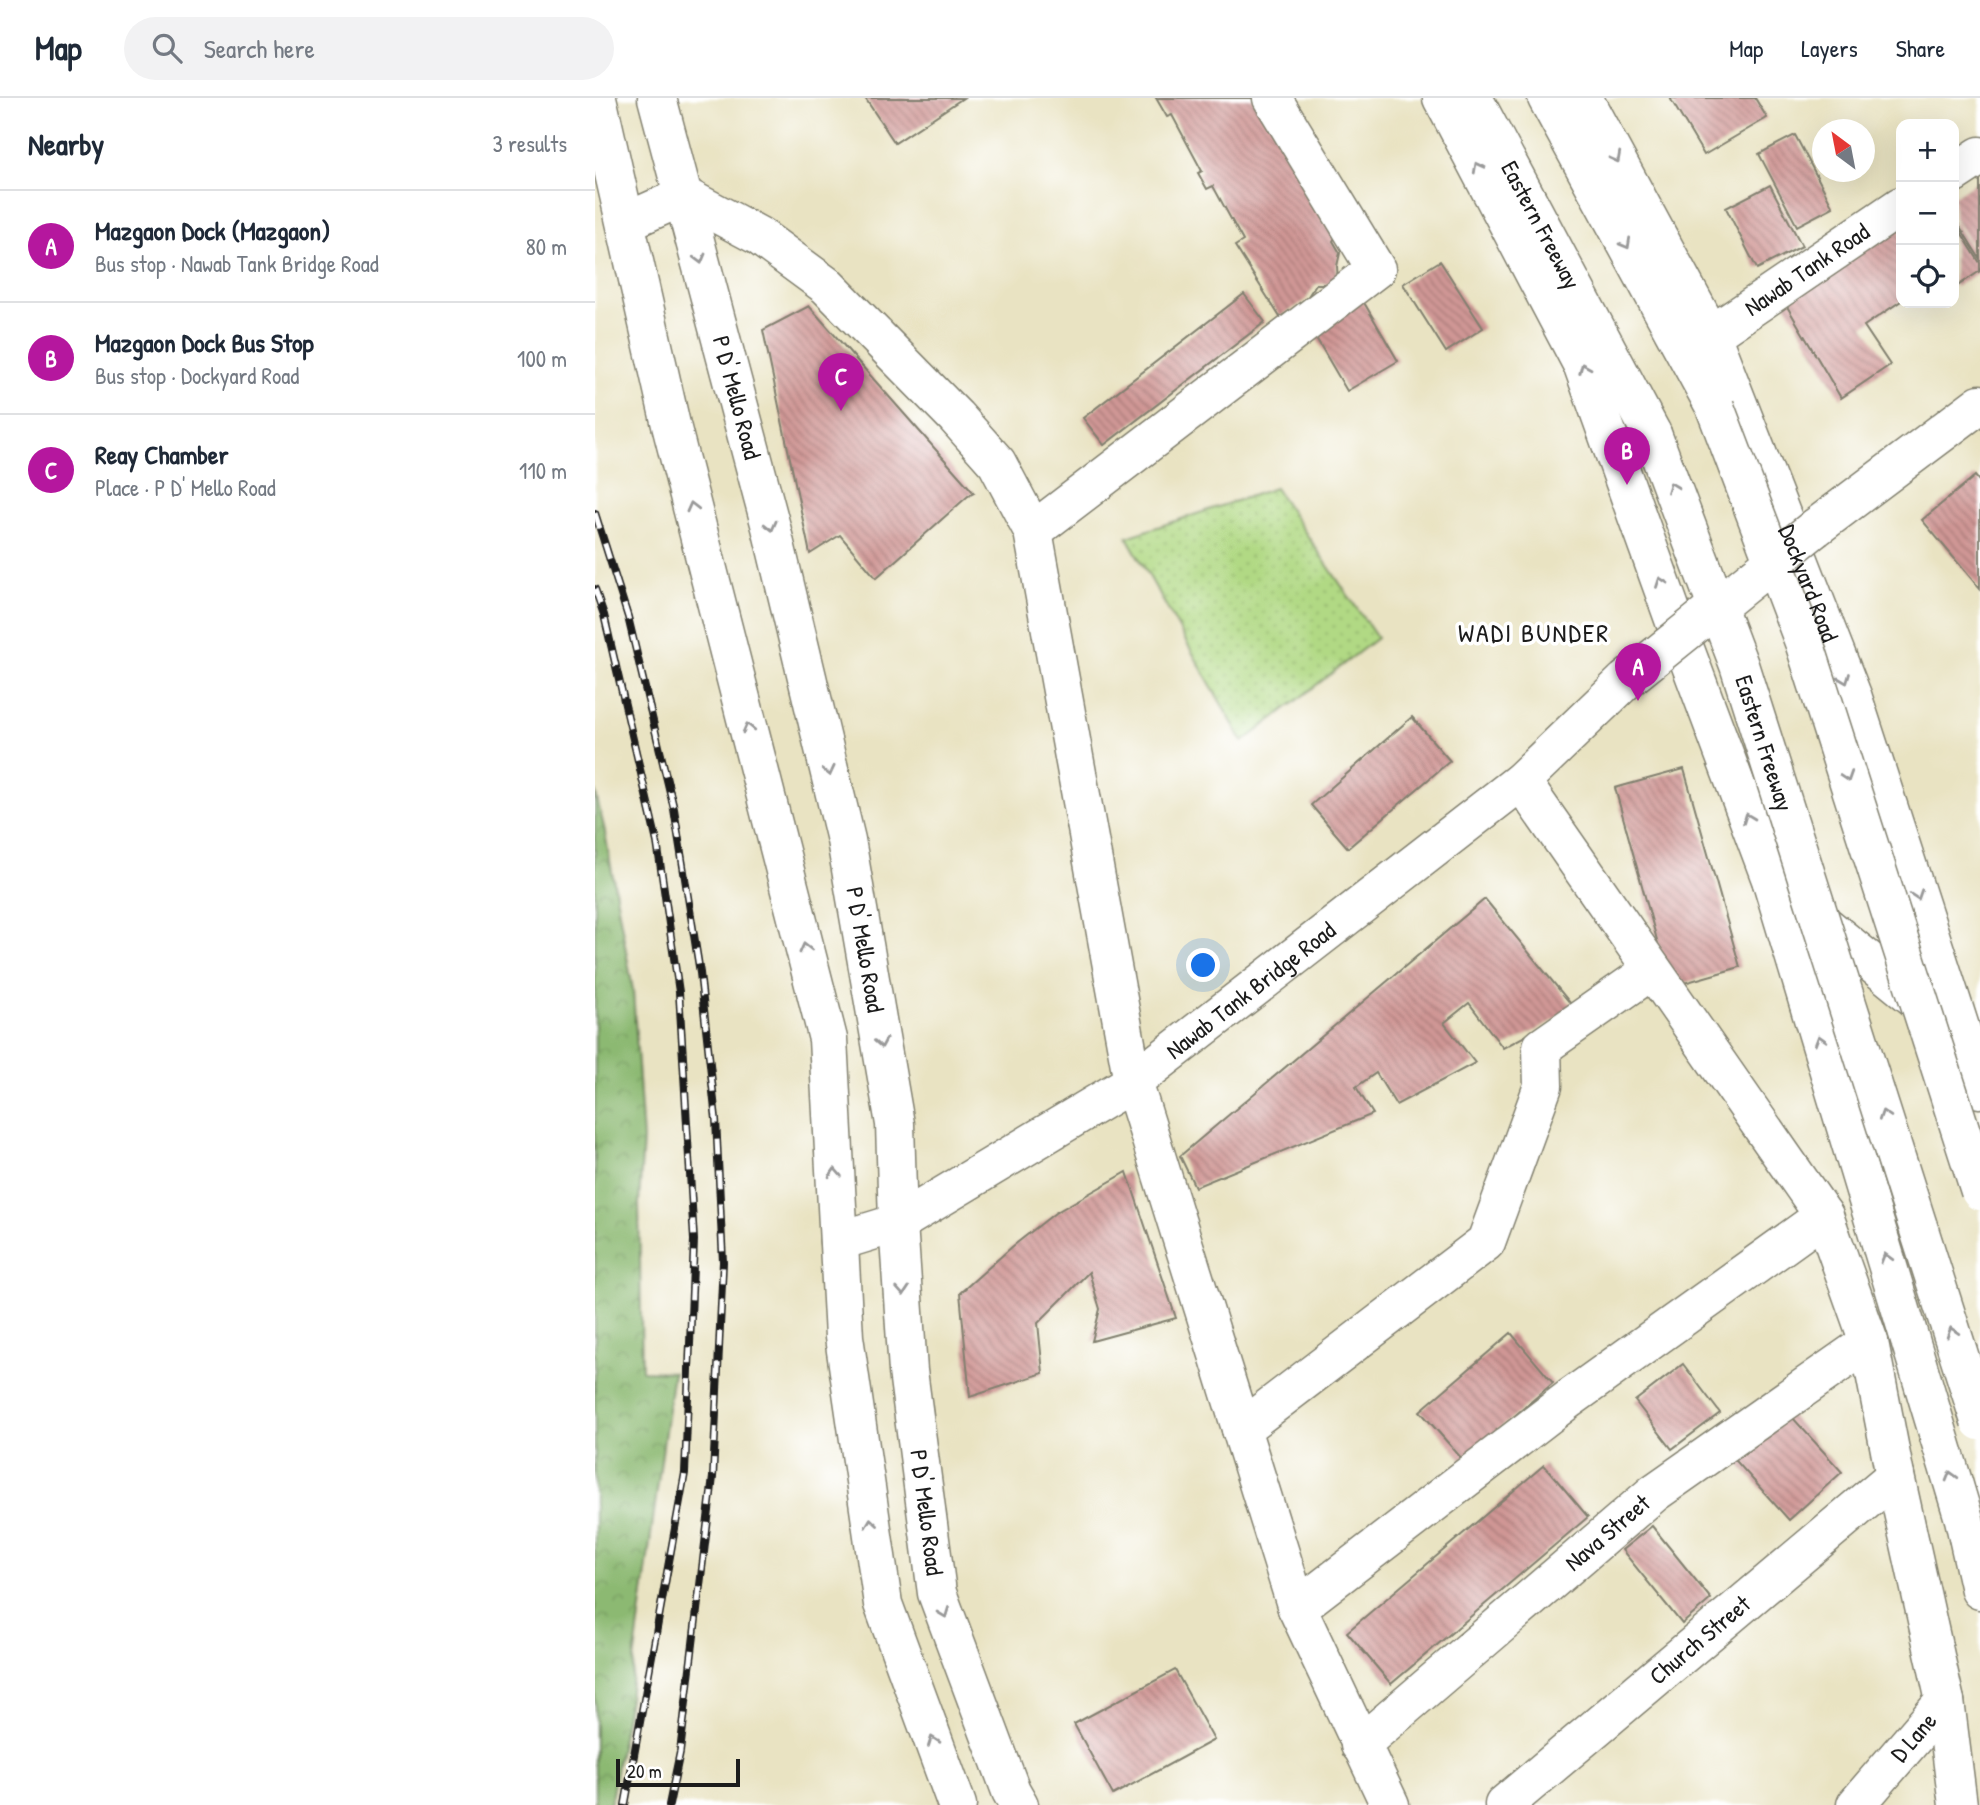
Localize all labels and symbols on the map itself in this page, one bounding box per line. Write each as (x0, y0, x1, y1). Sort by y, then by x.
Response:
north arrow (1812, 119, 1875, 182)
one-way arrow (1607, 151, 1621, 163)
street label: Eastern Freeway (1494, 155, 1589, 294)
one-way arrow (1473, 161, 1486, 174)
street label: Nawab Tank Road (1738, 215, 1875, 323)
one-way arrow (1618, 237, 1631, 249)
one-way arrow (692, 252, 706, 264)
street label: P D' Mello Road (706, 332, 769, 463)
pin: C (818, 353, 864, 411)
one-way arrow (1578, 363, 1592, 375)
pin: B (1604, 427, 1650, 485)
one-way arrow (1666, 481, 1680, 493)
one-way arrow (686, 502, 700, 514)
one-way arrow (763, 520, 777, 532)
street label: Dockyard Road (1772, 520, 1846, 646)
one-way arrow (1655, 577, 1669, 589)
district label: WADI BUNDER (1458, 615, 1610, 650)
pin: A (1615, 643, 1661, 701)
street label: Eastern Freeway (1728, 671, 1802, 815)
one-way arrow (1837, 673, 1851, 685)
one-way arrow (742, 722, 756, 734)
one-way arrow (821, 765, 836, 777)
one-way arrow (1839, 770, 1853, 783)
one-way arrow (1742, 813, 1756, 825)
street label: P D' Mello Road (839, 884, 892, 1015)
one-way arrow (1909, 889, 1924, 901)
street label: Nawab Tank Bridge Road (1159, 914, 1342, 1066)
one-way arrow (799, 942, 813, 954)
your location (1186, 948, 1220, 982)
one-way arrow (1814, 1035, 1829, 1047)
one-way arrow (873, 1037, 888, 1048)
one-way arrow (1878, 1109, 1892, 1122)
one-way arrow (828, 1167, 843, 1178)
one-way arrow (1880, 1252, 1895, 1264)
one-way arrow (895, 1286, 910, 1297)
one-way arrow (1946, 1326, 1961, 1338)
street label: P D' Mello Road (903, 1447, 952, 1577)
one-way arrow (1945, 1470, 1959, 1482)
street label: Nava Street (1557, 1486, 1657, 1578)
one-way arrow (864, 1517, 879, 1529)
street label: Church Street (1642, 1587, 1757, 1691)
one-way arrow (936, 1607, 950, 1619)
street label: D Lane (1883, 1705, 1944, 1768)
one-way arrow (928, 1735, 942, 1747)
scale bar (616, 1756, 740, 1788)

